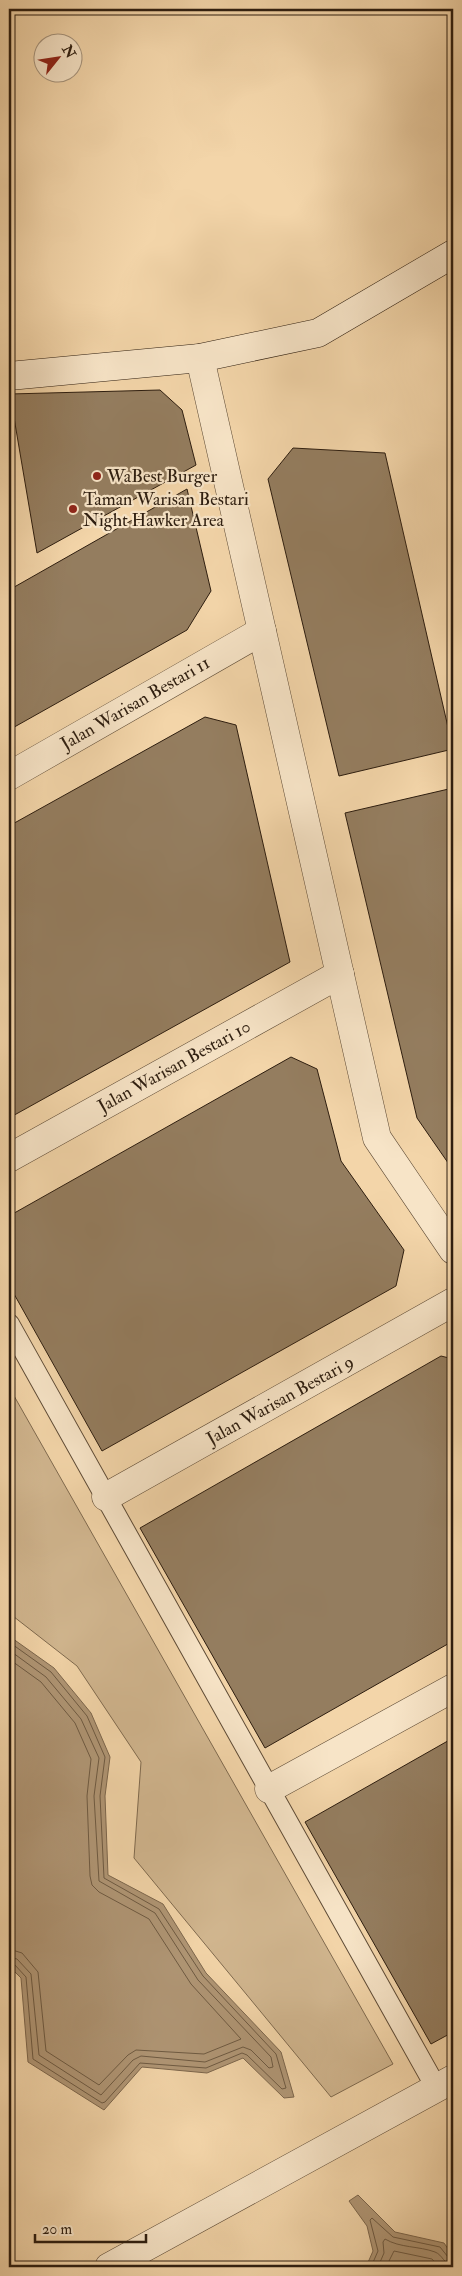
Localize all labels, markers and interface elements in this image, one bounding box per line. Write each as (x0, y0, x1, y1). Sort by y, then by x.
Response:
north arrow (32, 32, 82, 82)
text: N (58, 41, 80, 62)
place label: WaBest Burger (106, 465, 217, 488)
marker: WaBest Burger (91, 470, 103, 482)
place label: Taman Warisan Bestari Night Hawker Area (83, 488, 249, 532)
marker: Taman Warisan Bestari Night Hawker Area (67, 503, 79, 515)
street label: Jalan Warisan Bestari 11 (56, 651, 214, 756)
street label: Jalan Warisan Bestari 10 (93, 1015, 255, 1118)
street label: Jalan Warisan Bestari 9 (202, 1350, 358, 1451)
scale bar (35, 2211, 146, 2243)
text: 20 m (42, 2220, 72, 2239)

